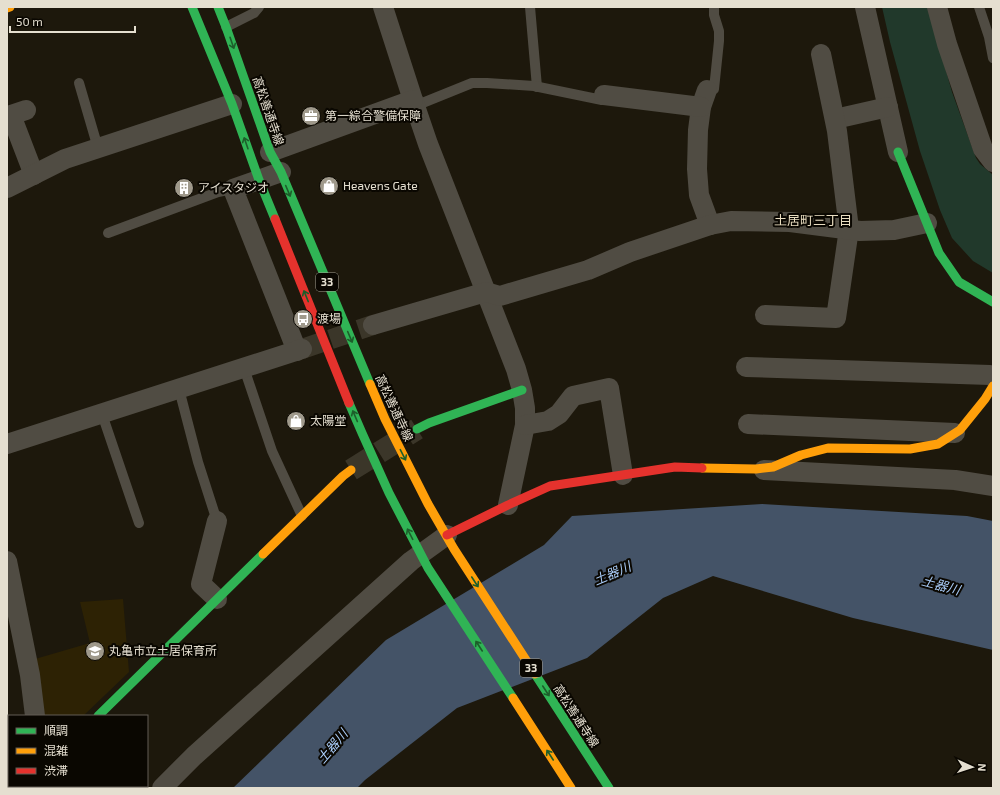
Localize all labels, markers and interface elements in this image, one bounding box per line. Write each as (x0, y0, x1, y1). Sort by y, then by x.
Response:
scale bar (10, 8, 135, 34)
text: 50 m (16, 14, 43, 28)
one-way arrow (229, 37, 236, 50)
street label: 高松善通寺線 (251, 74, 287, 147)
office icon: 第一綜合警備保障 (300, 105, 322, 127)
place label: 第一綜合警備保障 (325, 108, 421, 122)
one-way arrow (241, 138, 249, 150)
shop icon: Heavens Gate (318, 175, 340, 197)
building icon: アイスタジオ (173, 177, 195, 199)
place label: Heavens Gate (343, 178, 418, 192)
place label: アイスタジオ (198, 180, 269, 194)
one-way arrow (285, 184, 293, 196)
district label: 土居町三丁目 (774, 212, 852, 228)
road number: 33 (316, 273, 338, 291)
one-way arrow (301, 290, 309, 302)
bus stop icon: 渡場 (292, 308, 314, 330)
place label: 渡場 (317, 311, 341, 325)
one-way arrow (346, 330, 354, 342)
street label: 高松善通寺線 (373, 372, 416, 443)
shop icon: 太陽堂 (285, 410, 307, 432)
one-way arrow (351, 410, 358, 422)
place label: 太陽堂 (310, 413, 346, 427)
one-way arrow (400, 449, 407, 461)
one-way arrow (406, 528, 413, 540)
water label: 土器川 (591, 557, 635, 588)
water label: 土器川 (920, 572, 964, 598)
one-way arrow (471, 576, 479, 587)
school or university icon: 丸亀市立土居保育所 (84, 640, 106, 662)
one-way arrow (475, 641, 483, 652)
place label: 丸亀市立土居保育所 (109, 643, 217, 657)
road number: 33 (520, 659, 542, 677)
street label: 高松善通寺線 (551, 681, 602, 749)
one-way arrow (542, 685, 550, 696)
legend (8, 715, 148, 787)
text: 順調 (44, 723, 68, 737)
water label: 土器川 (313, 724, 352, 766)
text: 混雑 (44, 743, 68, 757)
north arrow (952, 747, 992, 787)
one-way arrow (546, 750, 554, 761)
text: 渋滞 (44, 763, 68, 777)
text: N (976, 763, 989, 772)

